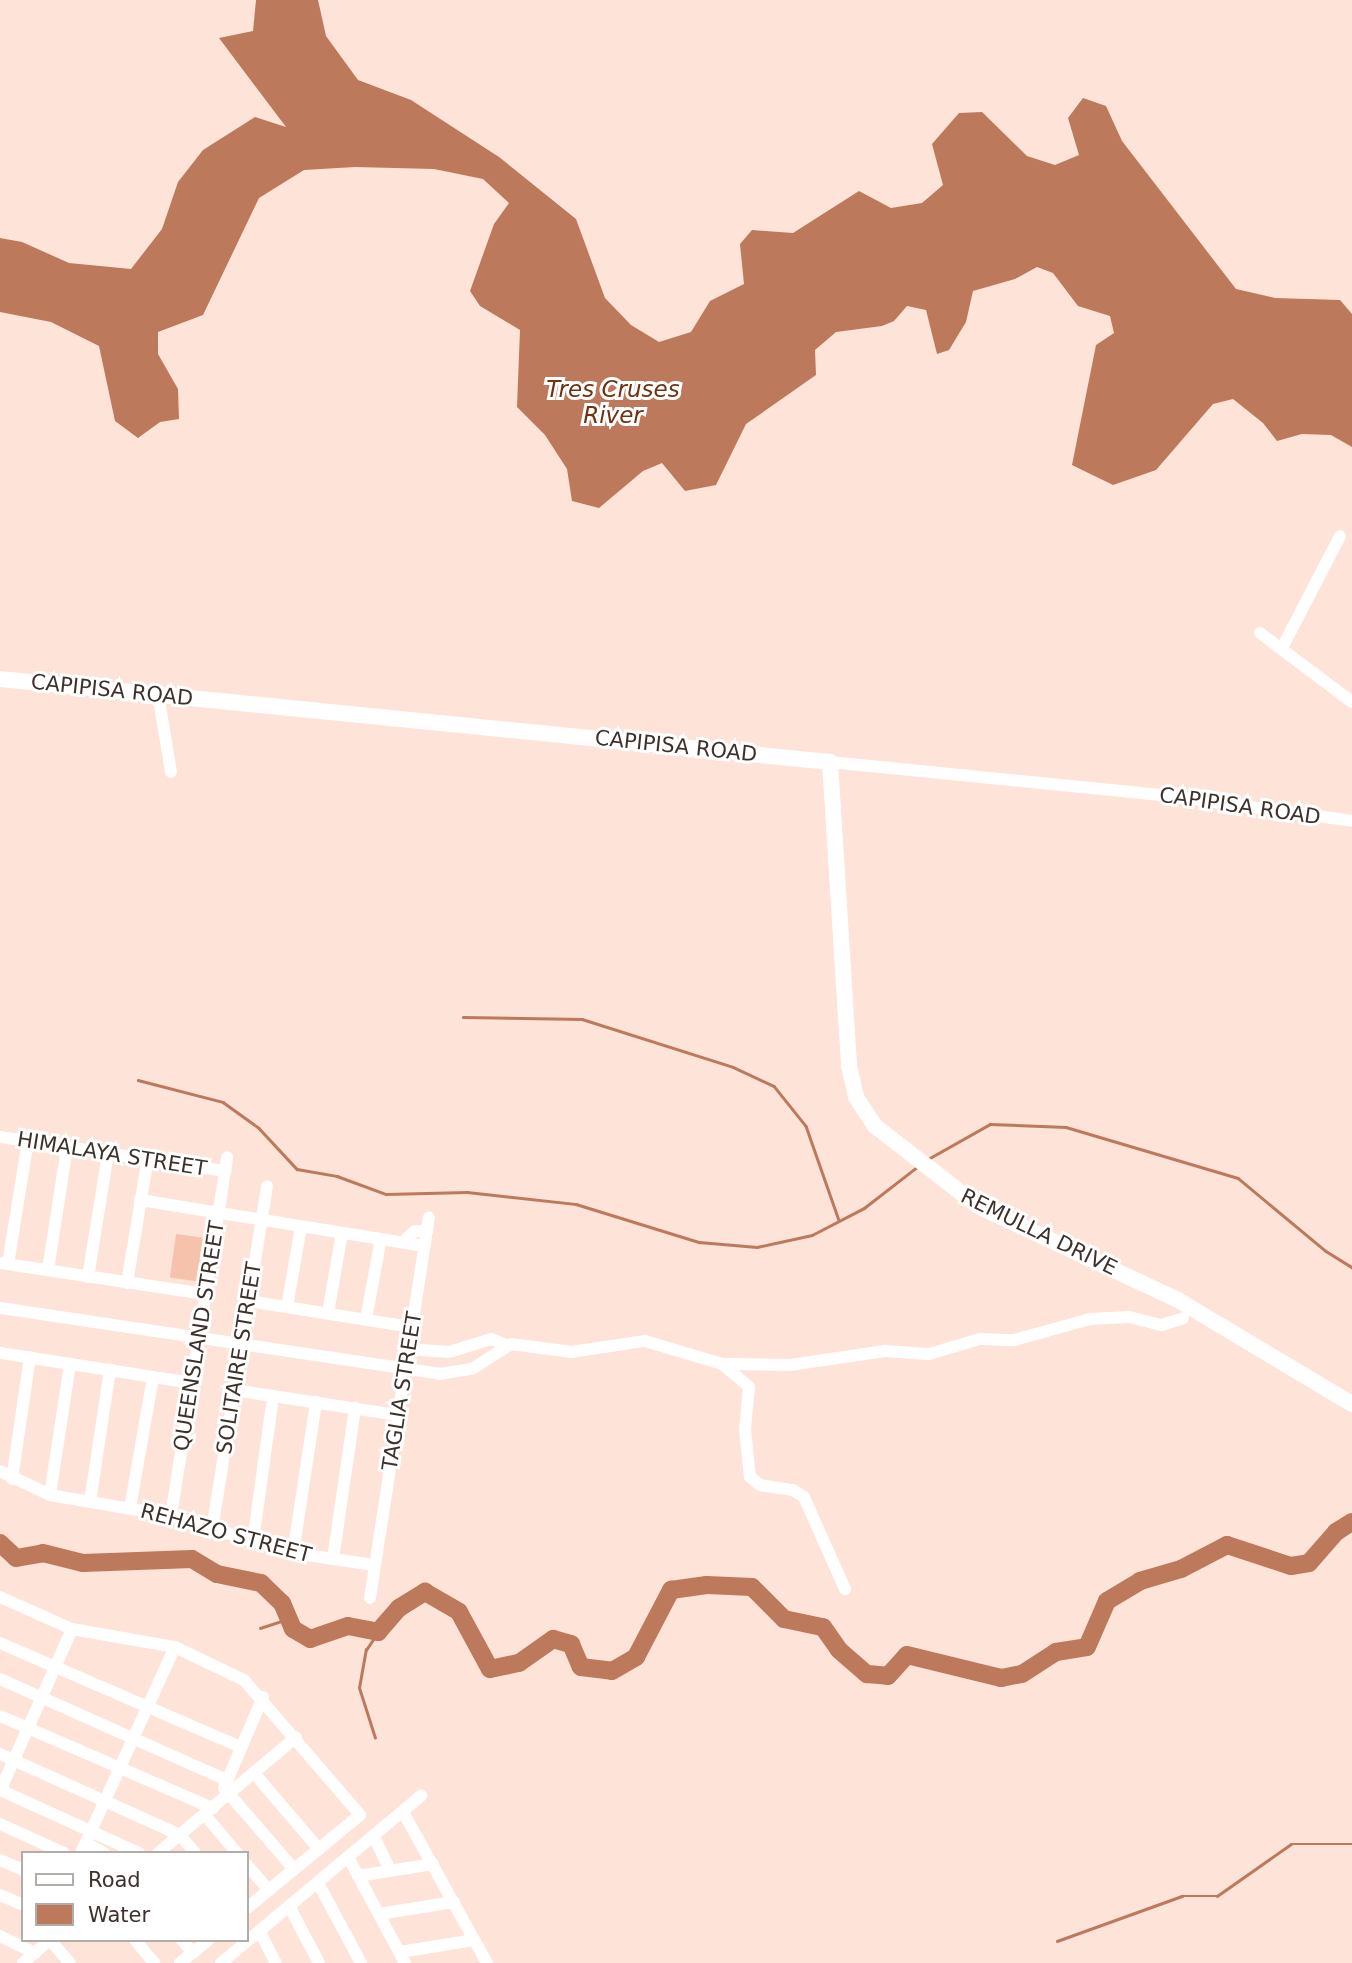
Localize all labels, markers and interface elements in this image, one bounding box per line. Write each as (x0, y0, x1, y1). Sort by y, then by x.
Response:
water label: Tres Cruses River (546, 375, 680, 429)
street label: CAPIPISA ROAD (30, 669, 194, 711)
street label: CAPIPISA ROAD (594, 725, 758, 767)
street label: CAPIPISA ROAD (1158, 782, 1322, 830)
street label: HIMALAYA STREET (15, 1127, 209, 1181)
street label: REMULLA DRIVE (957, 1183, 1121, 1281)
street label: QUEENSLAND STREET (168, 1219, 230, 1453)
street label: SOLITAIRE STREET (211, 1260, 267, 1456)
street label: TAGLIA STREET (377, 1310, 427, 1472)
street label: REHAZO STREET (138, 1498, 314, 1568)
legend (21, 1851, 248, 1942)
text: Road (88, 1868, 141, 1892)
text: Water (88, 1903, 150, 1927)

